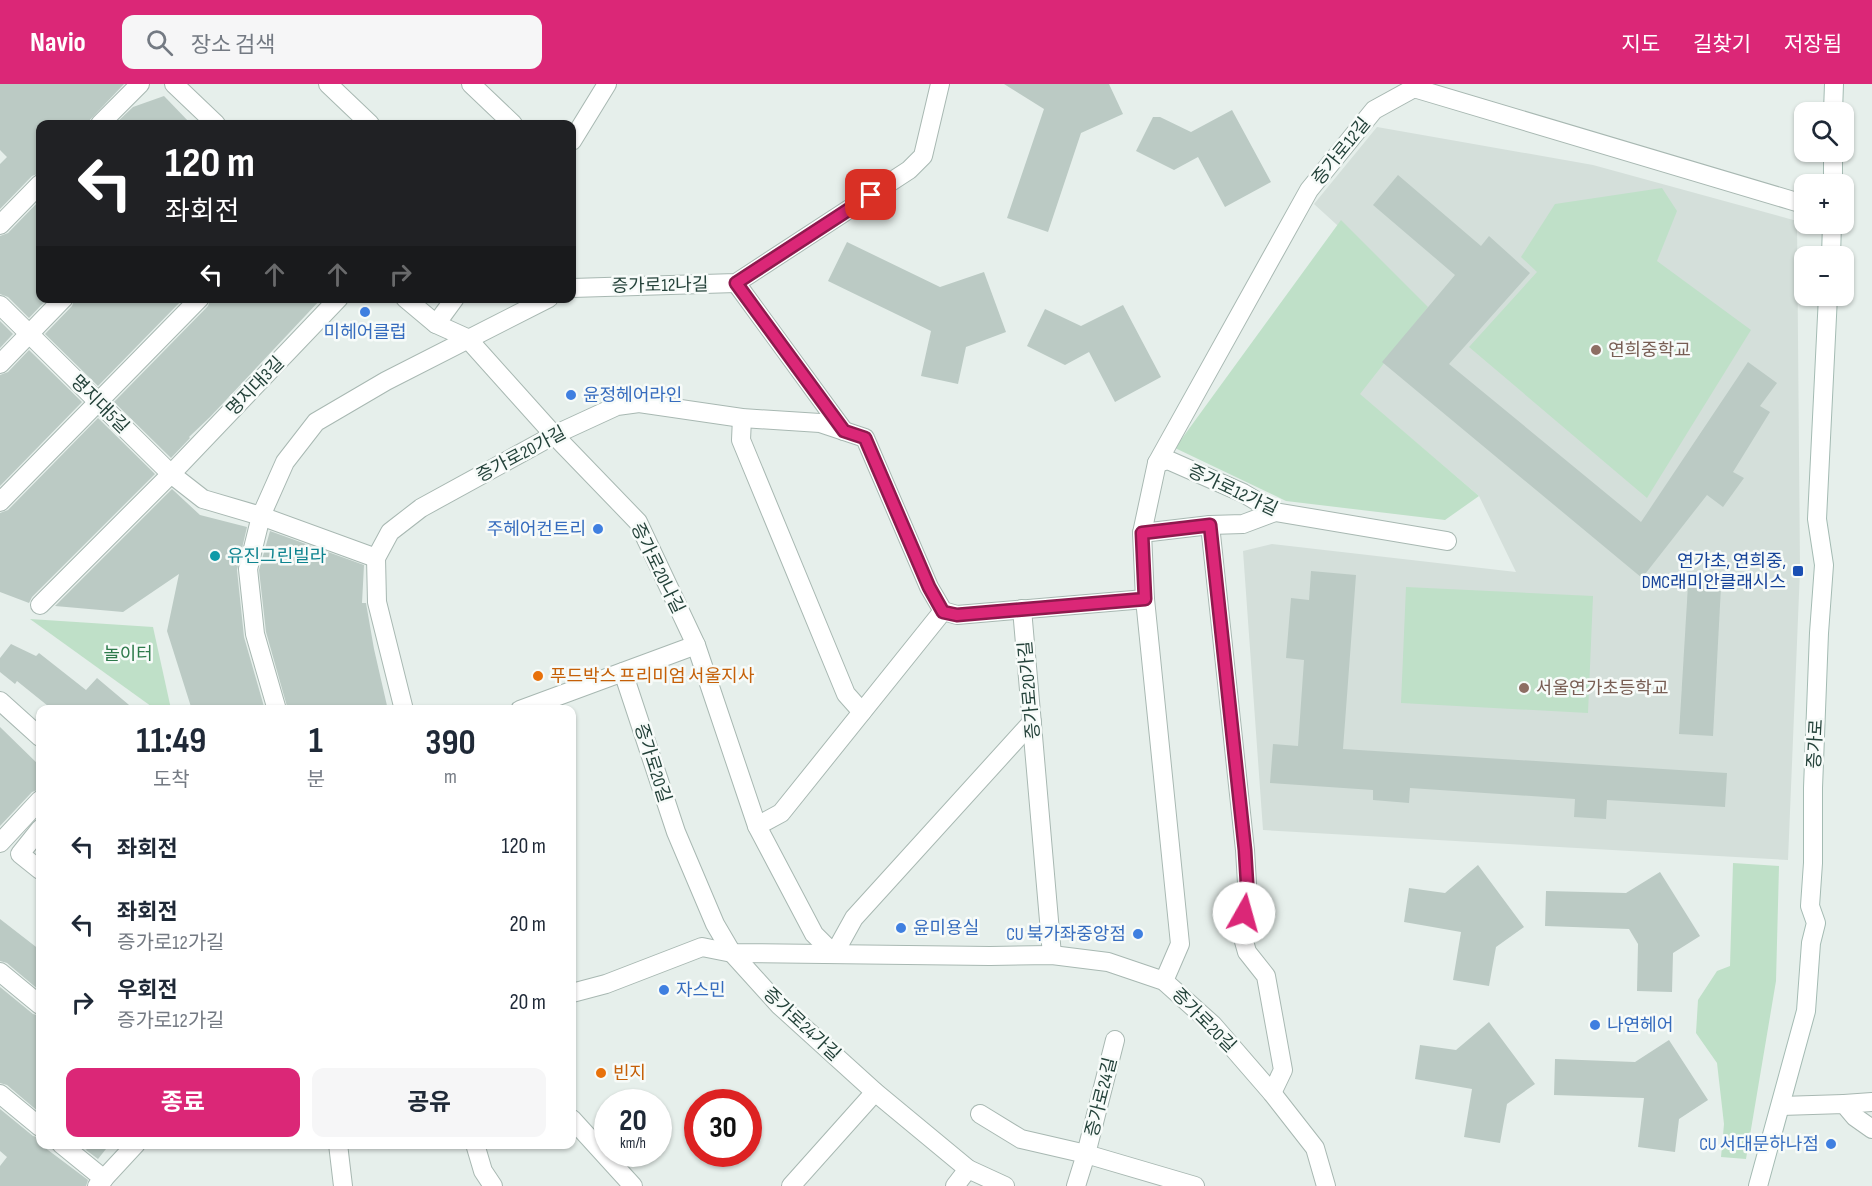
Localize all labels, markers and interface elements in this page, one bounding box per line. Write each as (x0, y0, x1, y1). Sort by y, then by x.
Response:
search box (122, 15, 542, 69)
text: Navio (30, 26, 86, 59)
icon: search (143, 26, 176, 59)
text: 장소 검색 (191, 32, 275, 59)
text: 지도 (1621, 32, 1660, 57)
text: 길찾기 (1693, 32, 1751, 57)
text: 저장됨 (1784, 32, 1842, 57)
map controls (1794, 102, 1854, 306)
button: search (1794, 102, 1854, 162)
street label: 증가로12길 (1308, 114, 1375, 189)
text: 120 m (165, 138, 255, 189)
icon: left (66, 144, 144, 222)
pin (845, 169, 896, 220)
button: + (1794, 174, 1854, 234)
icon: arrive (854, 178, 887, 211)
text: 좌회전 (165, 196, 240, 228)
button: − (1794, 246, 1854, 306)
icon: left (195, 258, 228, 291)
icon: ahead (258, 258, 291, 291)
icon: ahead (321, 258, 354, 291)
icon: right (384, 258, 417, 291)
street label: 증가로12나길 (611, 274, 709, 297)
marker: 미헤어클럽 (358, 305, 372, 319)
place label: 미헤어클럽 (324, 322, 406, 343)
place label: 연희중학교 (1608, 340, 1691, 361)
marker: 연희중학교 (1589, 343, 1603, 357)
street label: 명지대3길 (222, 353, 289, 420)
street label: 명지대5길 (66, 371, 133, 438)
place label: 윤정헤어라인 (583, 385, 682, 406)
marker: 윤정헤어라인 (564, 388, 578, 402)
street label: 증가로20가길 (473, 422, 570, 487)
street label: 증가로12가길 (1185, 460, 1281, 520)
place label: 주헤어컨트리 (487, 519, 586, 540)
street label: 증가로20나길 (627, 519, 689, 617)
marker: 주헤어컨트리 (591, 522, 605, 536)
place label: 유진그린빌라 (227, 546, 327, 567)
marker: 유진그린빌라 (208, 549, 222, 563)
place label: 연가초, 연희중, DMC래미안클래시스 (1642, 551, 1786, 593)
marker: 연가초, 연희중, DMC래미안클래시스 (1791, 564, 1805, 578)
street label: 증가로20가길 (1015, 640, 1044, 740)
park label: 놀이터 (103, 644, 153, 665)
place label: 푸드박스 프리미엄 서울지사 (550, 666, 755, 687)
marker: 푸드박스 프리미엄 서울지사 (531, 669, 545, 683)
place label: 서울연가초등학교 (1536, 678, 1668, 699)
marker: 서울연가초등학교 (1517, 681, 1531, 695)
street label: 증가로 (1804, 719, 1827, 769)
text: 11:49 (136, 720, 206, 763)
text: 1 (309, 720, 323, 763)
street label: 증가로20길 (630, 721, 675, 805)
text: 390 (425, 722, 476, 765)
text: m (444, 765, 457, 789)
text: 도착 (153, 768, 190, 792)
text: 분 (307, 768, 325, 792)
icon: left (66, 830, 99, 863)
text: 120 m (502, 833, 546, 860)
text: 좌회전 (117, 836, 178, 863)
position arrow (1212, 881, 1276, 945)
text: 좌회전 (117, 899, 178, 926)
icon: left (66, 908, 99, 941)
text: 20 m (510, 911, 546, 938)
place label: 윤미용실 (913, 918, 979, 939)
marker: 윤미용실 (894, 921, 908, 935)
place label: CU 북가좌중앙점 (1006, 924, 1126, 945)
marker: CU 북가좌중앙점 (1131, 927, 1145, 941)
text: 증가로12가길 (117, 931, 224, 955)
text: 우회전 (117, 977, 178, 1004)
place label: 자스민 (676, 980, 726, 1001)
marker: 자스민 (657, 983, 671, 997)
street label: 증가로24가길 (759, 983, 845, 1065)
street label: 증가로20길 (1167, 984, 1240, 1057)
icon: right (66, 986, 99, 1019)
text: 20 m (510, 989, 546, 1016)
text: 증가로12가길 (117, 1009, 224, 1033)
place label: 나연헤어 (1607, 1015, 1673, 1036)
marker: 나연헤어 (1588, 1018, 1602, 1032)
street label: 증가로24길 (1081, 1055, 1121, 1139)
place label: 빈지 (613, 1063, 646, 1084)
marker: 빈지 (594, 1066, 608, 1080)
button: 종료 (66, 1068, 300, 1137)
button: 공유 (312, 1068, 546, 1137)
speed limit sign: 30 (684, 1089, 762, 1167)
text: 20 (619, 1103, 647, 1139)
text: km/h (620, 1134, 646, 1153)
place label: CU 서대문하나점 (1699, 1134, 1819, 1155)
marker: CU 서대문하나점 (1824, 1137, 1838, 1151)

